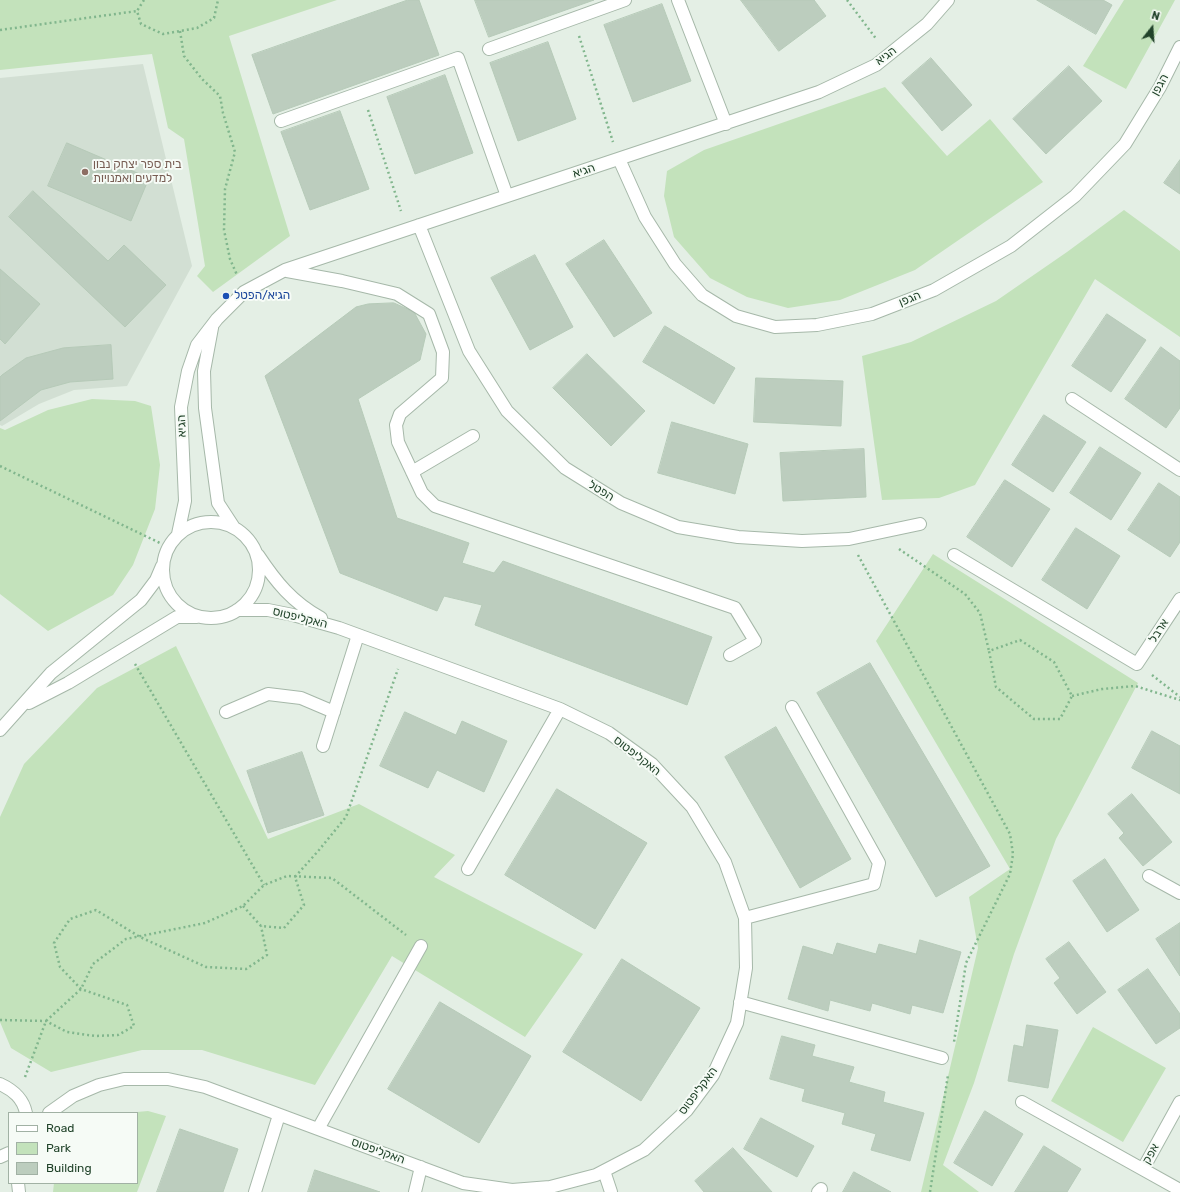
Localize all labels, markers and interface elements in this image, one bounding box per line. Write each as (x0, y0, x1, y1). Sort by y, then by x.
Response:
north arrow (1132, 8, 1172, 48)
text: N (1150, 9, 1161, 23)
street label: הגיא (873, 43, 899, 69)
street label: הגפן (1148, 72, 1172, 98)
place label: בית ספר יצחק נבון למדעים ואמנויות (93, 158, 182, 186)
street label: הגיא (571, 161, 597, 181)
marker: בית ספר יצחק נבון למדעים ואמנויות (80, 167, 90, 177)
street label: הגפן (897, 288, 923, 310)
place label: הגיא/הפטל (234, 289, 290, 303)
marker: הגיא/הפטל (221, 291, 231, 301)
street label: הגיא (174, 414, 190, 438)
street label: הפטל (585, 477, 617, 505)
street label: האקליפטוס (271, 604, 329, 632)
street label: ארבל (1146, 616, 1172, 646)
street label: האקליפטוס (610, 733, 664, 779)
street label: האקליפטוס (675, 1064, 721, 1118)
legend (8, 1112, 138, 1184)
text: Road (46, 1121, 74, 1135)
street label: האקליפטוס (349, 1135, 407, 1167)
text: Park (46, 1141, 71, 1155)
street label: אפק (1140, 1141, 1162, 1167)
text: Building (46, 1161, 92, 1175)

